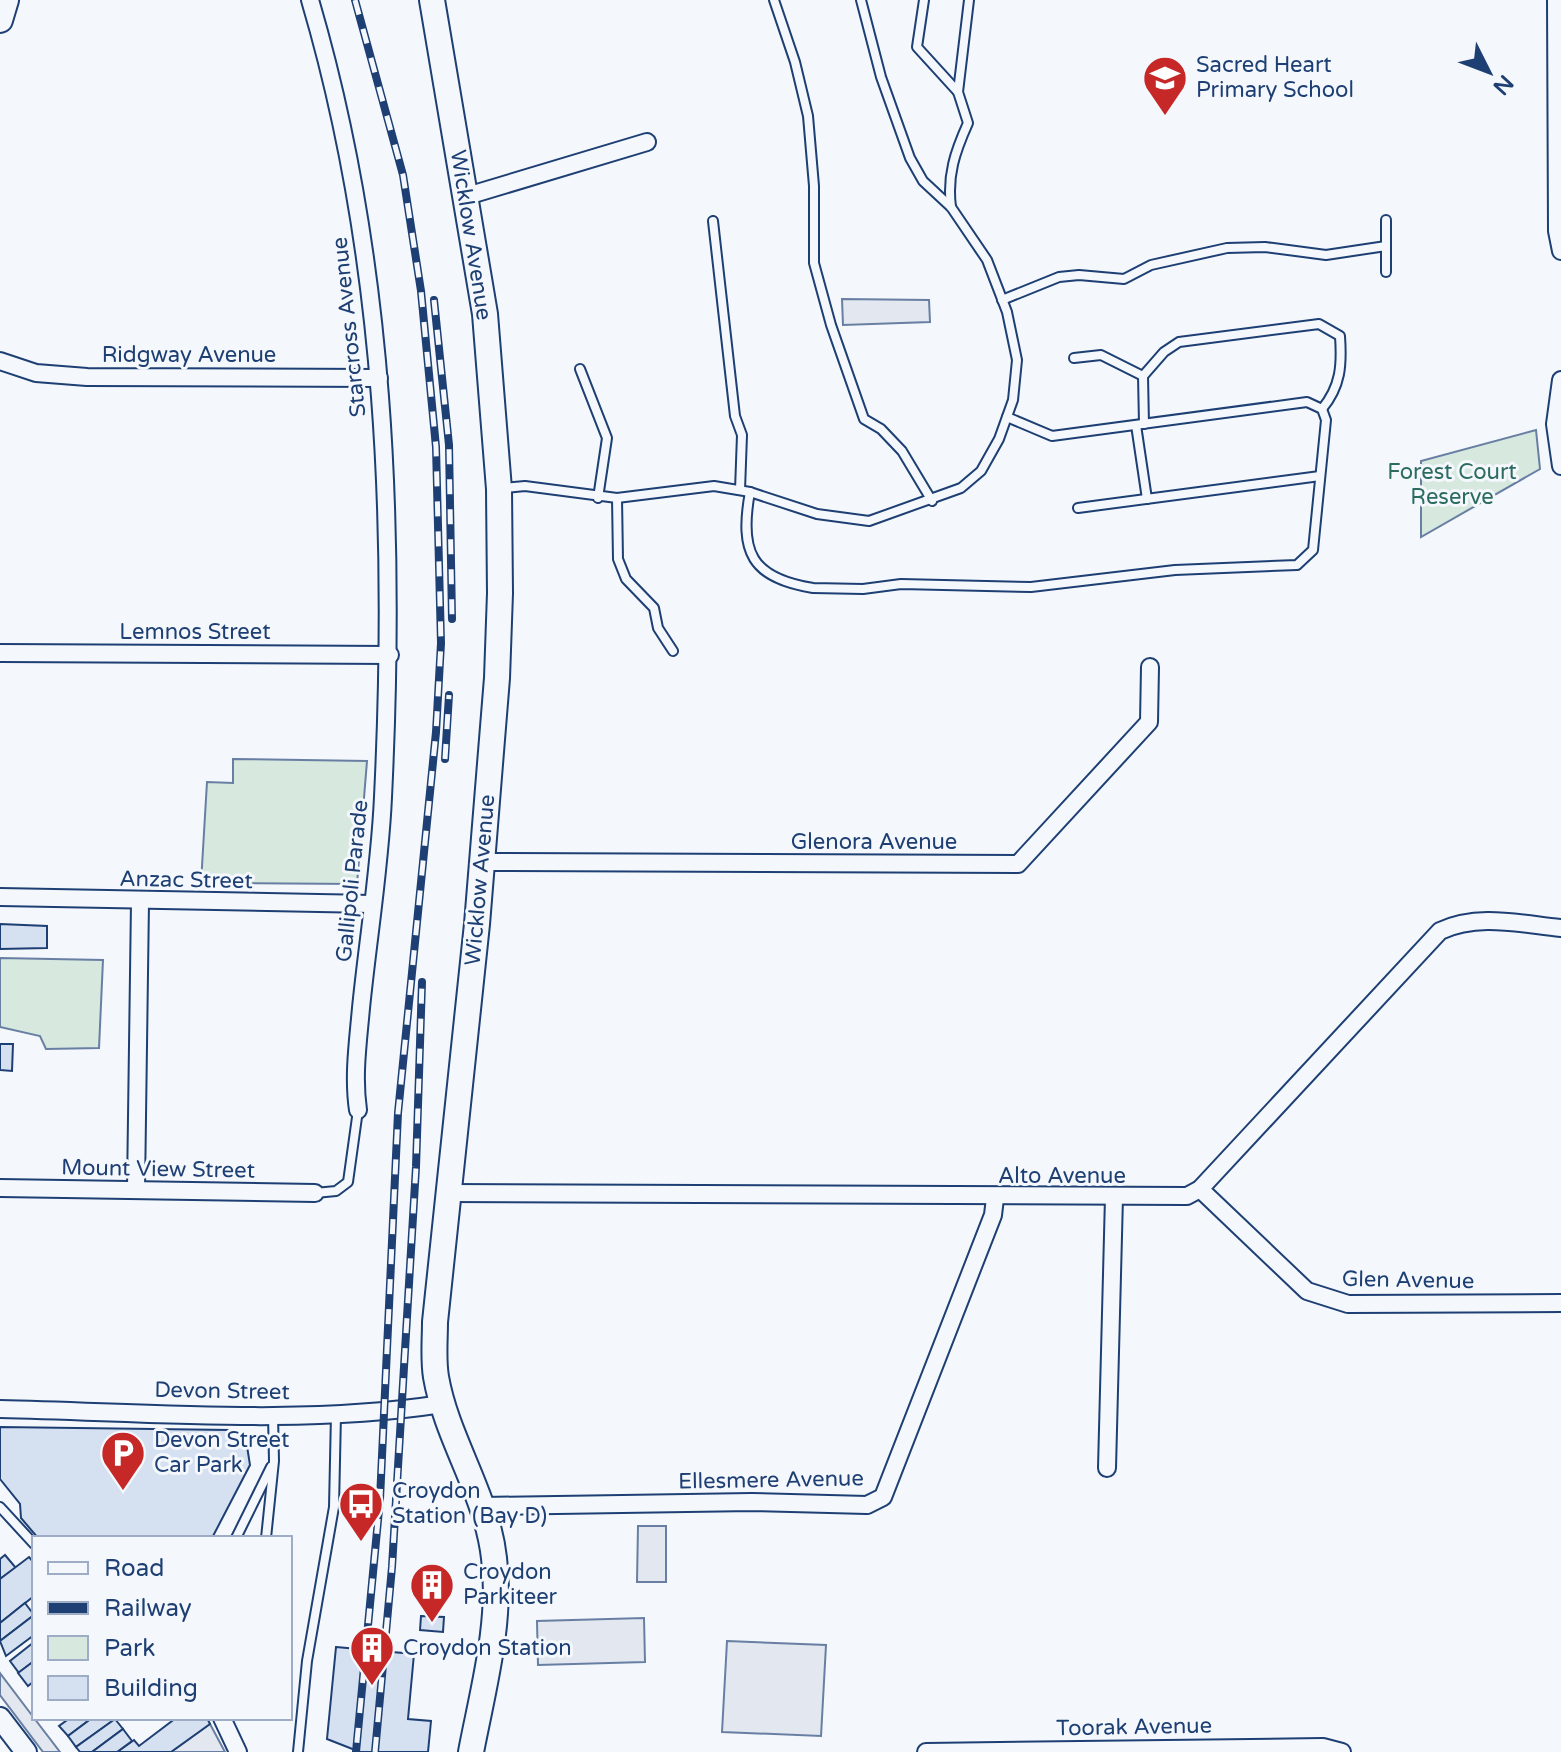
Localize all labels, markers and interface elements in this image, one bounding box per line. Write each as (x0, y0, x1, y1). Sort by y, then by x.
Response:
north arrow (1449, 32, 1529, 112)
place label: Sacred Heart Primary School (1196, 52, 1354, 103)
school or university icon: Sacred Heart Primary School (1141, 54, 1189, 117)
text: N (1488, 69, 1519, 100)
street label: Wicklow Avenue (445, 148, 497, 322)
street label: Starcross Avenue (327, 236, 371, 418)
street label: Ridgway Avenue (102, 342, 276, 368)
park label: Forest Court Reserve (1387, 459, 1517, 510)
street label: Lemnos Street (119, 619, 271, 645)
street label: Wicklow Avenue (460, 793, 500, 967)
street label: Gallipoli Parade (331, 799, 373, 963)
street label: Glenora Avenue (791, 829, 957, 855)
street label: Anzac Street (119, 866, 253, 894)
street label: Mount View Street (61, 1154, 255, 1184)
street label: Alto Avenue (998, 1163, 1126, 1189)
street label: Glen Avenue (1342, 1266, 1474, 1294)
street label: Devon Street (154, 1377, 290, 1405)
place label: Devon Street Car Park (154, 1427, 289, 1478)
parking icon: Devon Street Car Park (99, 1429, 147, 1492)
street label: Ellesmere Avenue (678, 1465, 864, 1495)
place label: Croydon Station (Bay D) (392, 1478, 547, 1529)
bus stop icon: Croydon Station (Bay D) (337, 1480, 385, 1543)
legend (32, 1536, 292, 1720)
text: Road (104, 1554, 164, 1583)
place label: Croydon Parkiteer (463, 1559, 558, 1610)
building icon: Croydon Parkiteer (408, 1561, 456, 1624)
text: Railway (104, 1594, 192, 1623)
building icon: Croydon Station (348, 1624, 396, 1687)
text: Park (104, 1634, 155, 1663)
place label: Croydon Station (403, 1635, 572, 1661)
text: Building (104, 1674, 198, 1703)
street label: Toorak Avenue (1056, 1713, 1212, 1741)

